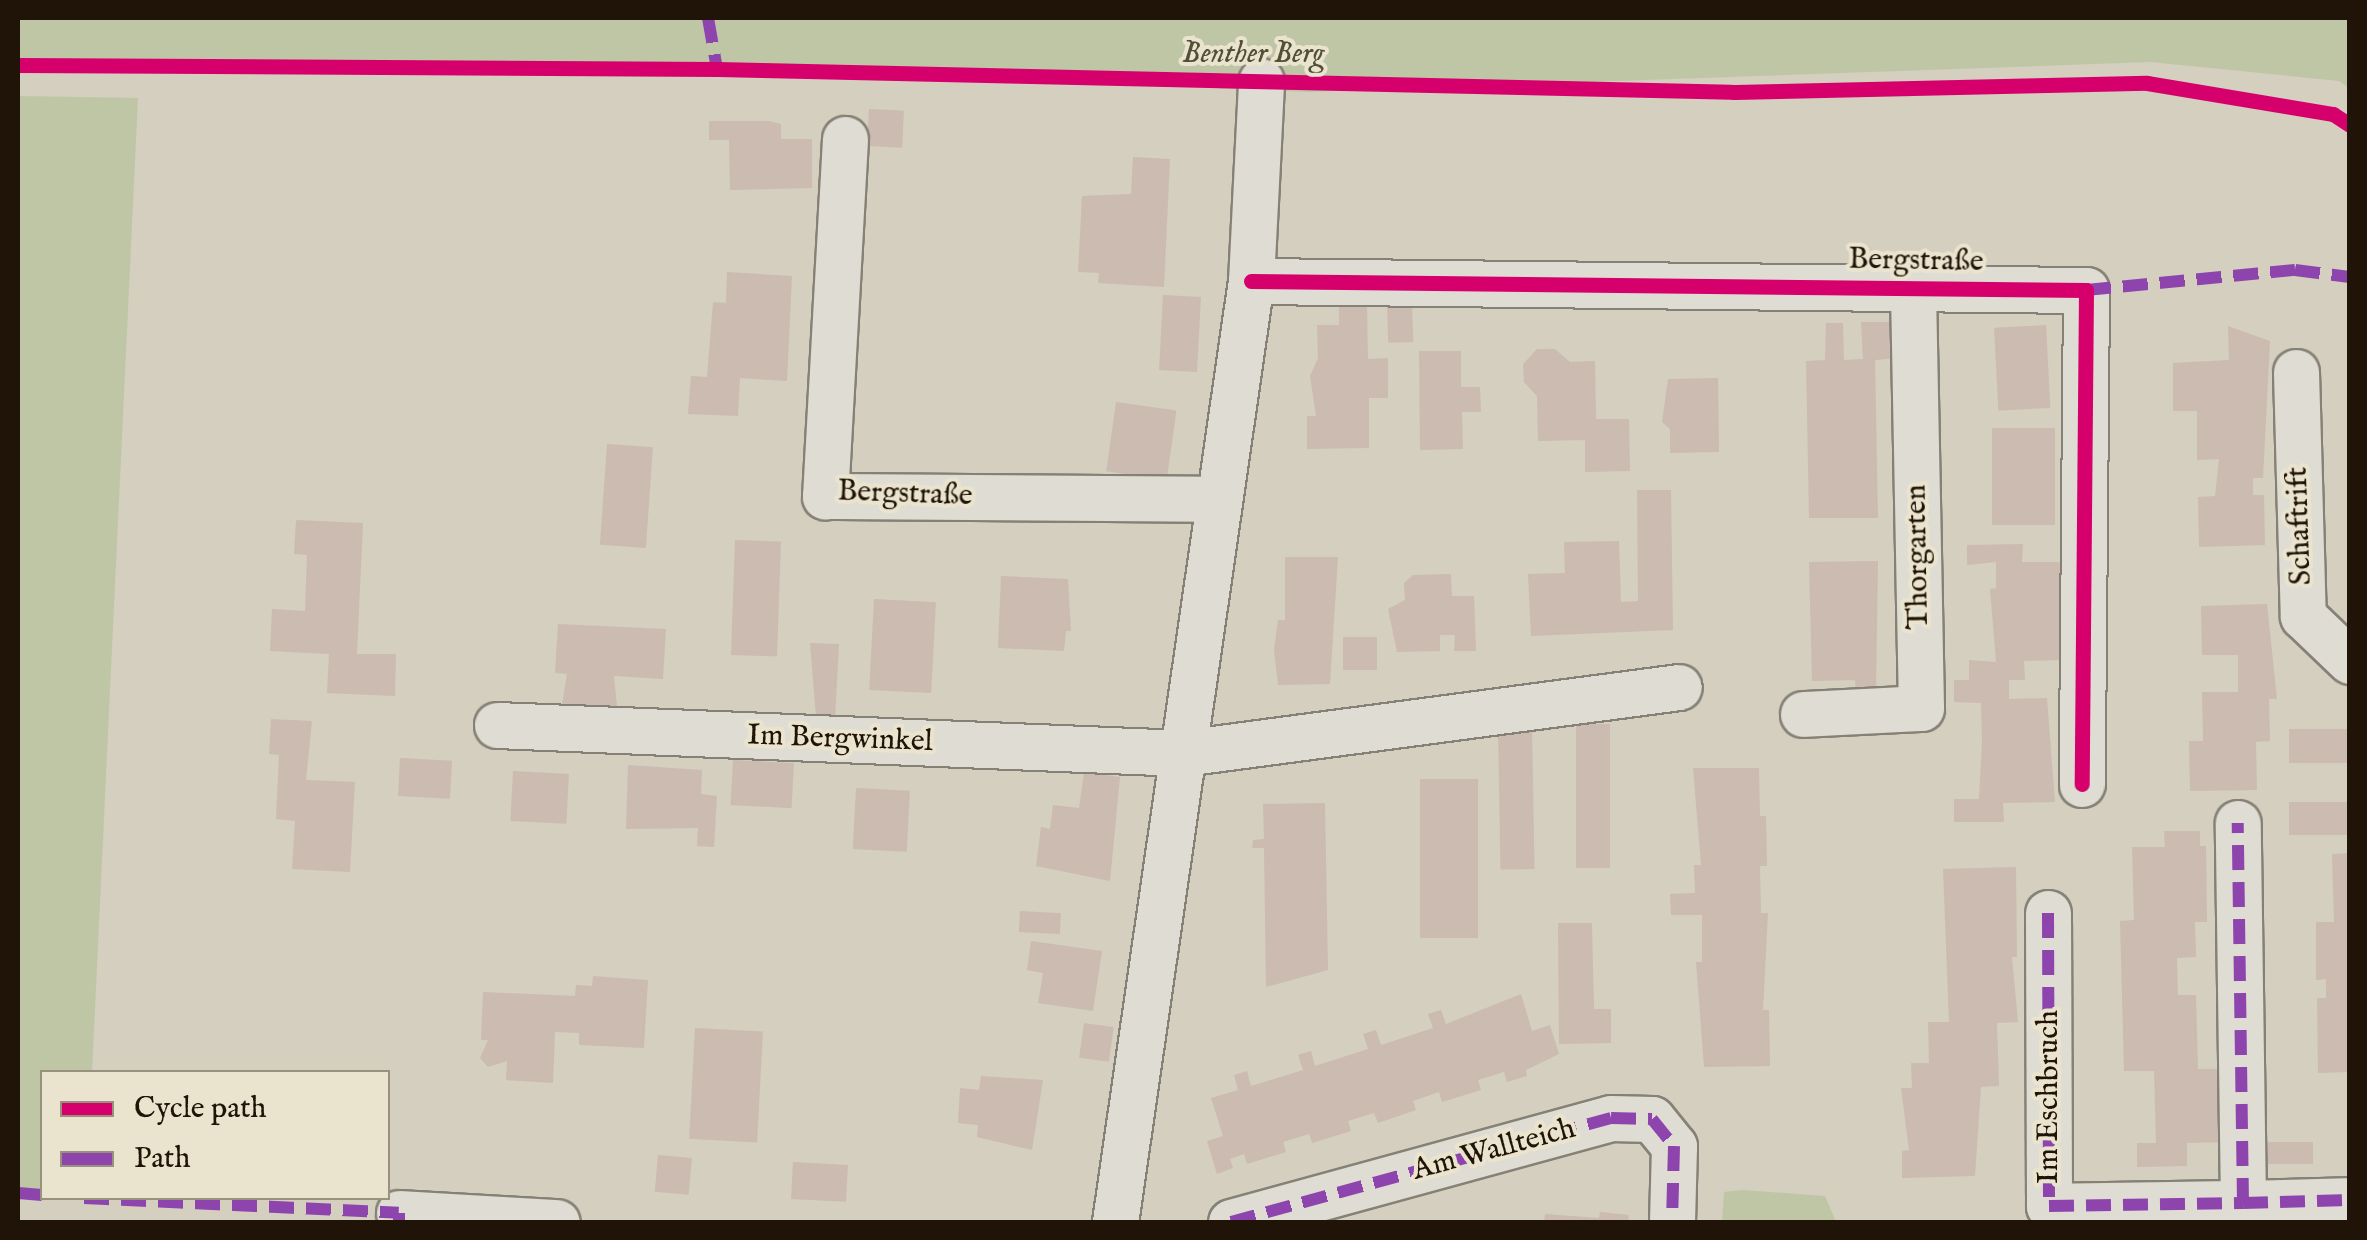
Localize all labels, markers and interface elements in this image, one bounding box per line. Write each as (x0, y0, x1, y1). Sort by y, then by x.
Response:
park label: Benther Berg (1182, 36, 1324, 72)
street label: Bergstraße (1848, 242, 1984, 280)
street label: Schaftrift (2280, 466, 2320, 586)
street label: Bergstraße (837, 474, 973, 514)
street label: Thorgarten (1899, 484, 1937, 630)
street label: Im Bergwinkel (747, 718, 933, 760)
street label: Im Eschbruch (2031, 1010, 2067, 1184)
legend (40, 1070, 390, 1200)
text: Cycle path (134, 1090, 267, 1128)
street label: Am Wallteich (1409, 1111, 1579, 1189)
text: Path (134, 1140, 190, 1178)

